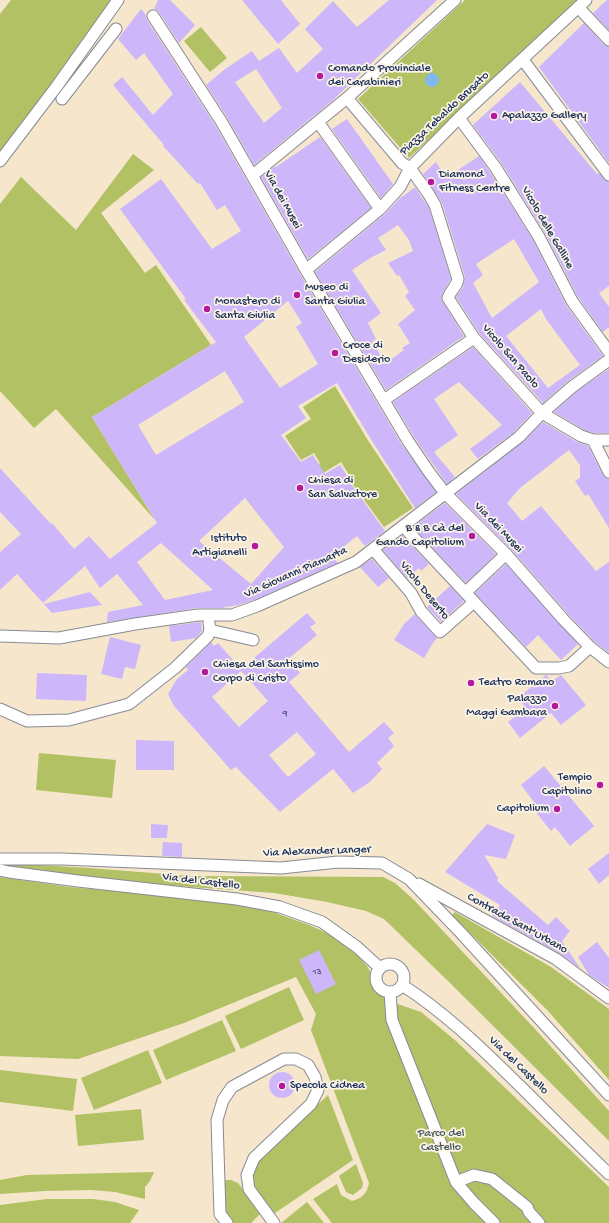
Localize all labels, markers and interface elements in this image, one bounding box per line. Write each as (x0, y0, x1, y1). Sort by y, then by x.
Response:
place label: Comando Provinciale dei Carabinieri (328, 62, 431, 90)
street label: Piazza Tebaldo Brusato (397, 69, 493, 159)
marker: Comando Provinciale dei Carabinieri (315, 71, 325, 81)
place label: Apalazzo Gallery (502, 109, 586, 123)
marker: Apalazzo Gallery (489, 111, 499, 121)
street label: Via dei Musei (260, 168, 304, 232)
place label: Diamond Fitness Centre (439, 168, 510, 196)
marker: Diamond Fitness Centre (426, 177, 436, 187)
street label: Vicolo delle Galline (518, 184, 576, 272)
place label: Museo di Santa Giulia (305, 281, 365, 309)
marker: Museo di Santa Giulia (292, 290, 302, 300)
place label: Monastero di Santa Giulia (215, 295, 280, 323)
marker: Monastero di Santa Giulia (202, 304, 212, 314)
street label: Vicolo San Paolo (478, 322, 542, 392)
place label: Croce di Desiderio (343, 339, 390, 367)
marker: Croce di Desiderio (330, 348, 340, 358)
place label: Chiesa di San Salvatore (308, 474, 377, 502)
marker: Chiesa di San Salvatore (295, 483, 305, 493)
street label: Via dei Musei (470, 500, 526, 556)
place label: B & B Cà del Gando Capitolium (376, 522, 464, 550)
marker: B & B Cà del Gando Capitolium (467, 531, 477, 541)
place label: Istituto Artigianelli (192, 532, 247, 560)
marker: Istituto Artigianelli (250, 541, 260, 551)
street label: Via Giovanni Piamarta (242, 544, 350, 602)
street label: Vicolo Deserto (396, 559, 452, 623)
place label: Chiesa del Santissimo Corpo di Cristo (213, 658, 319, 686)
marker: Chiesa del Santissimo Corpo di Cristo (200, 667, 210, 677)
place label: Teatro Romano (479, 676, 554, 690)
marker: Teatro Romano (466, 678, 476, 688)
place label: Palazzo Maggi Gambara (466, 692, 547, 720)
marker: Palazzo Maggi Gambara (550, 701, 560, 711)
house number: 9 (282, 708, 288, 720)
place label: Tempio Capitolino (542, 771, 592, 799)
marker: Tempio Capitolino (595, 780, 605, 790)
place label: Capitolium (497, 802, 549, 816)
marker: Capitolium (552, 804, 562, 814)
street label: Via Alexander Langer (263, 843, 371, 861)
street label: Via del Castello (162, 870, 240, 894)
street label: Contrada Sant'Urbano (464, 890, 570, 958)
house number: 13 (312, 966, 322, 978)
street label: Via del Castello (485, 1034, 551, 1098)
place label: Specola Cidnea (290, 1079, 365, 1093)
marker: Specola Cidnea (277, 1081, 287, 1091)
park label: Parco del Castello (418, 1127, 464, 1155)

